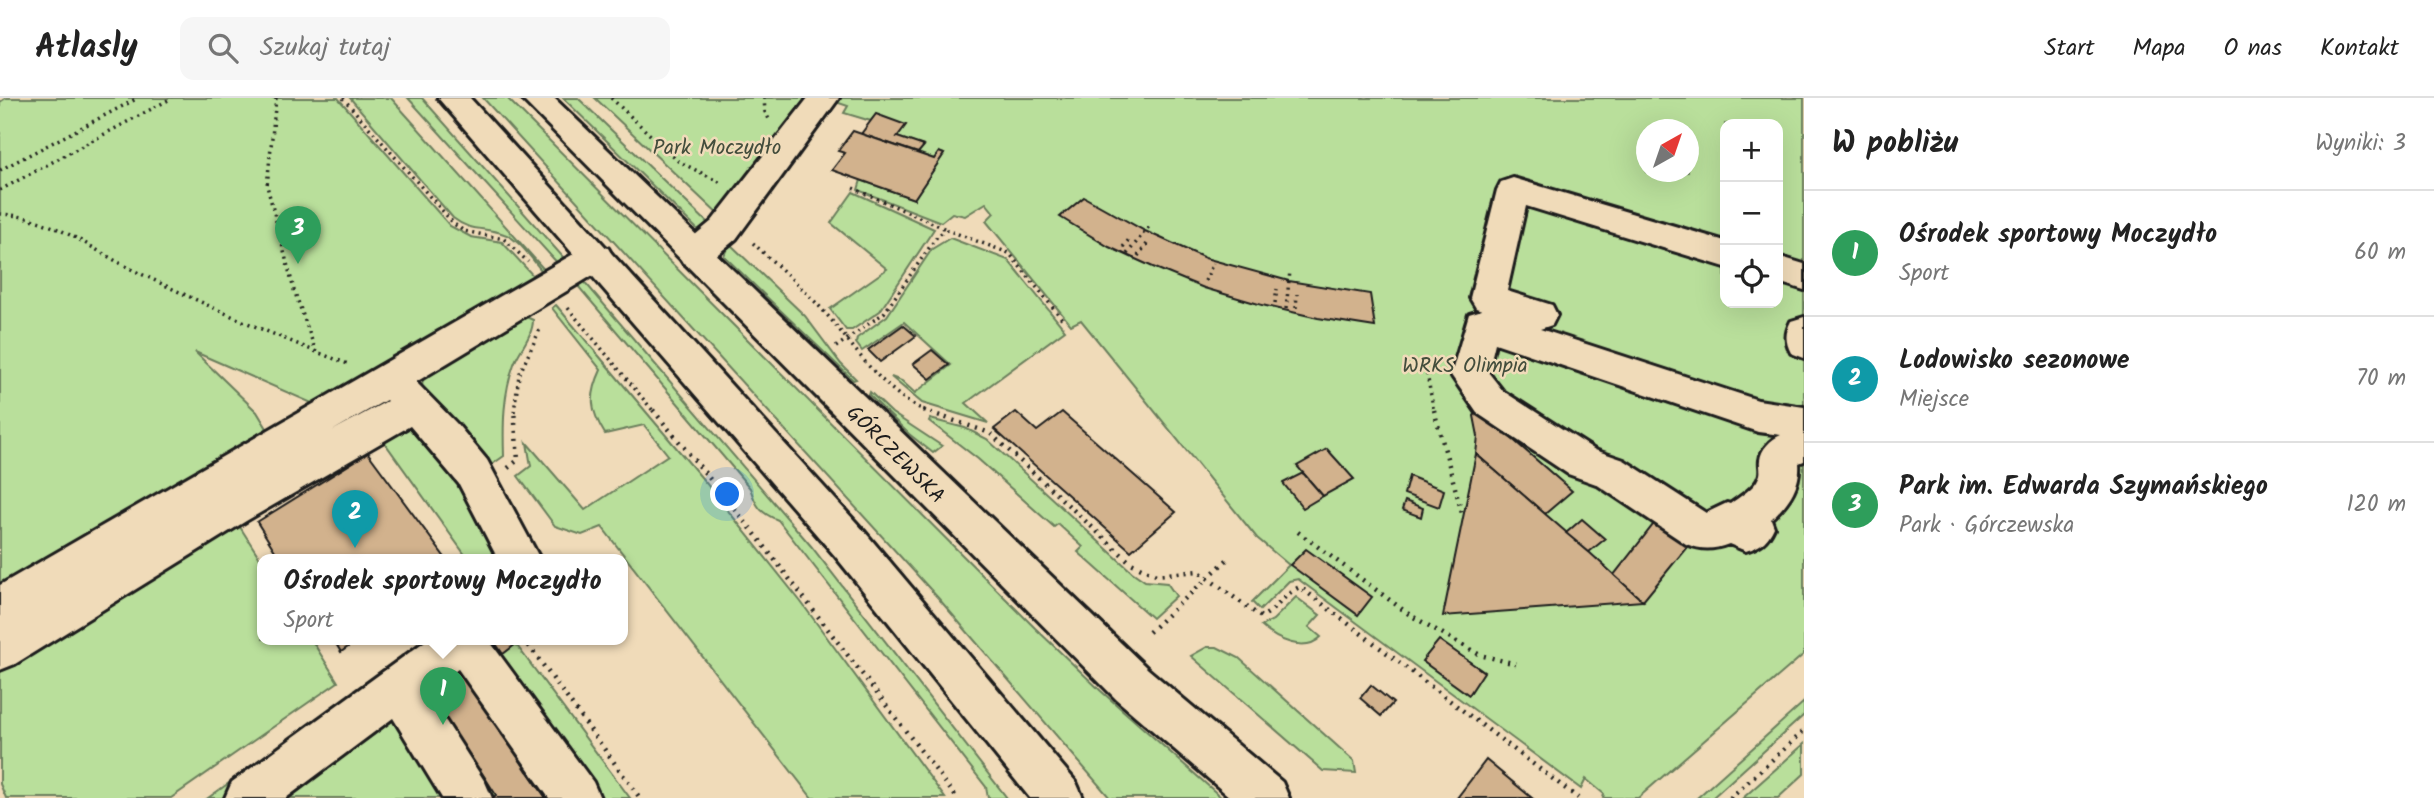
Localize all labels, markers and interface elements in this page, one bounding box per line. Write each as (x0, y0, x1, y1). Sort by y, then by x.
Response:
search box (180, 17, 670, 80)
text: Atlasly (35, 22, 138, 75)
text: Szukaj tutaj (260, 27, 390, 69)
icon: search (204, 29, 242, 67)
text: Start (2044, 29, 2095, 68)
text: Mapa (2133, 29, 2185, 68)
text: O nas (2223, 29, 2282, 68)
text: Kontakt (2320, 29, 2399, 68)
north arrow (1636, 119, 1699, 182)
map controls (1720, 119, 1783, 308)
button: + (1720, 119, 1783, 182)
text: W pobliżu (1832, 120, 1958, 168)
text: Wyniki: 3 (2315, 126, 2406, 162)
park label: Park Moczydło (653, 132, 781, 165)
button: − (1720, 182, 1783, 245)
pin: 3 (275, 206, 321, 264)
text: Ośrodek sportowy Moczydło (1899, 214, 2217, 256)
text: 1 (1852, 235, 1858, 271)
text: 60 m (2354, 235, 2406, 271)
button: locate (1720, 245, 1783, 308)
text: Sport (1899, 256, 1949, 292)
text: Lodowisko sezonowe (1899, 340, 2130, 382)
park label: WRKS Olimpia (1402, 350, 1528, 383)
text: 2 (1848, 361, 1862, 397)
text: 70 m (2356, 361, 2406, 397)
text: Miejsce (1899, 382, 1969, 418)
street label: GÓRCZEWSKA (838, 398, 952, 512)
text: Park im. Edwarda Szymańskiego (1899, 466, 2268, 508)
your location (710, 477, 744, 511)
text: 3 (1849, 487, 1861, 523)
text: 120 m (2346, 487, 2406, 523)
pin: 2 (332, 490, 378, 548)
text: Park · Górczewska (1899, 508, 2074, 544)
popup (257, 554, 628, 645)
text: Ośrodek sportowy Moczydło (283, 561, 602, 603)
text: Sport (283, 603, 334, 639)
pin: 1 (420, 667, 466, 725)

